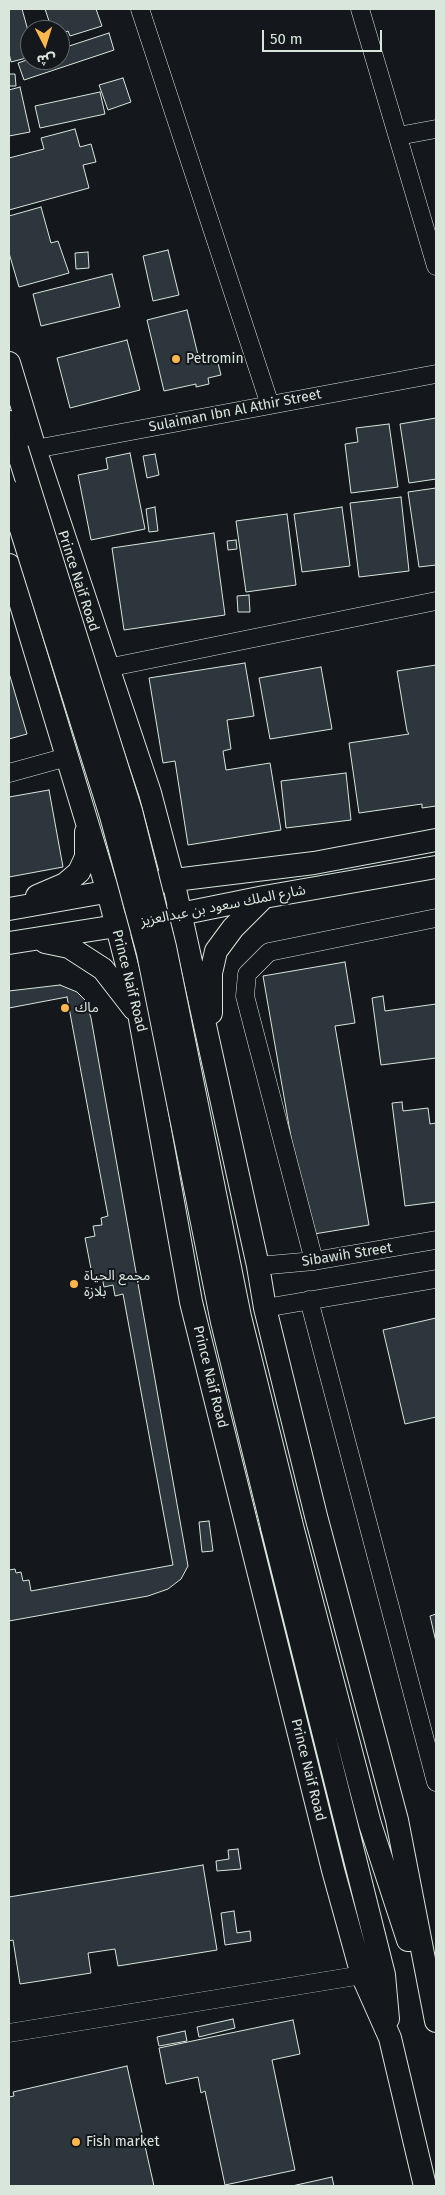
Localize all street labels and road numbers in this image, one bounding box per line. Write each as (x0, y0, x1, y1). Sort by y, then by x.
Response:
street label: Sulaiman Ibn Al Athir Street (147, 386, 323, 436)
street label: Prince Naif Road (54, 528, 102, 634)
street label: شارع الملك سعود بن عبدالعزيز (139, 882, 307, 930)
street label: Prince Naif Road (108, 928, 150, 1034)
street label: Sibawih Street (301, 1240, 393, 1270)
street label: Prince Naif Road (189, 1324, 231, 1430)
street label: Prince Naif Road (287, 1717, 329, 1823)

